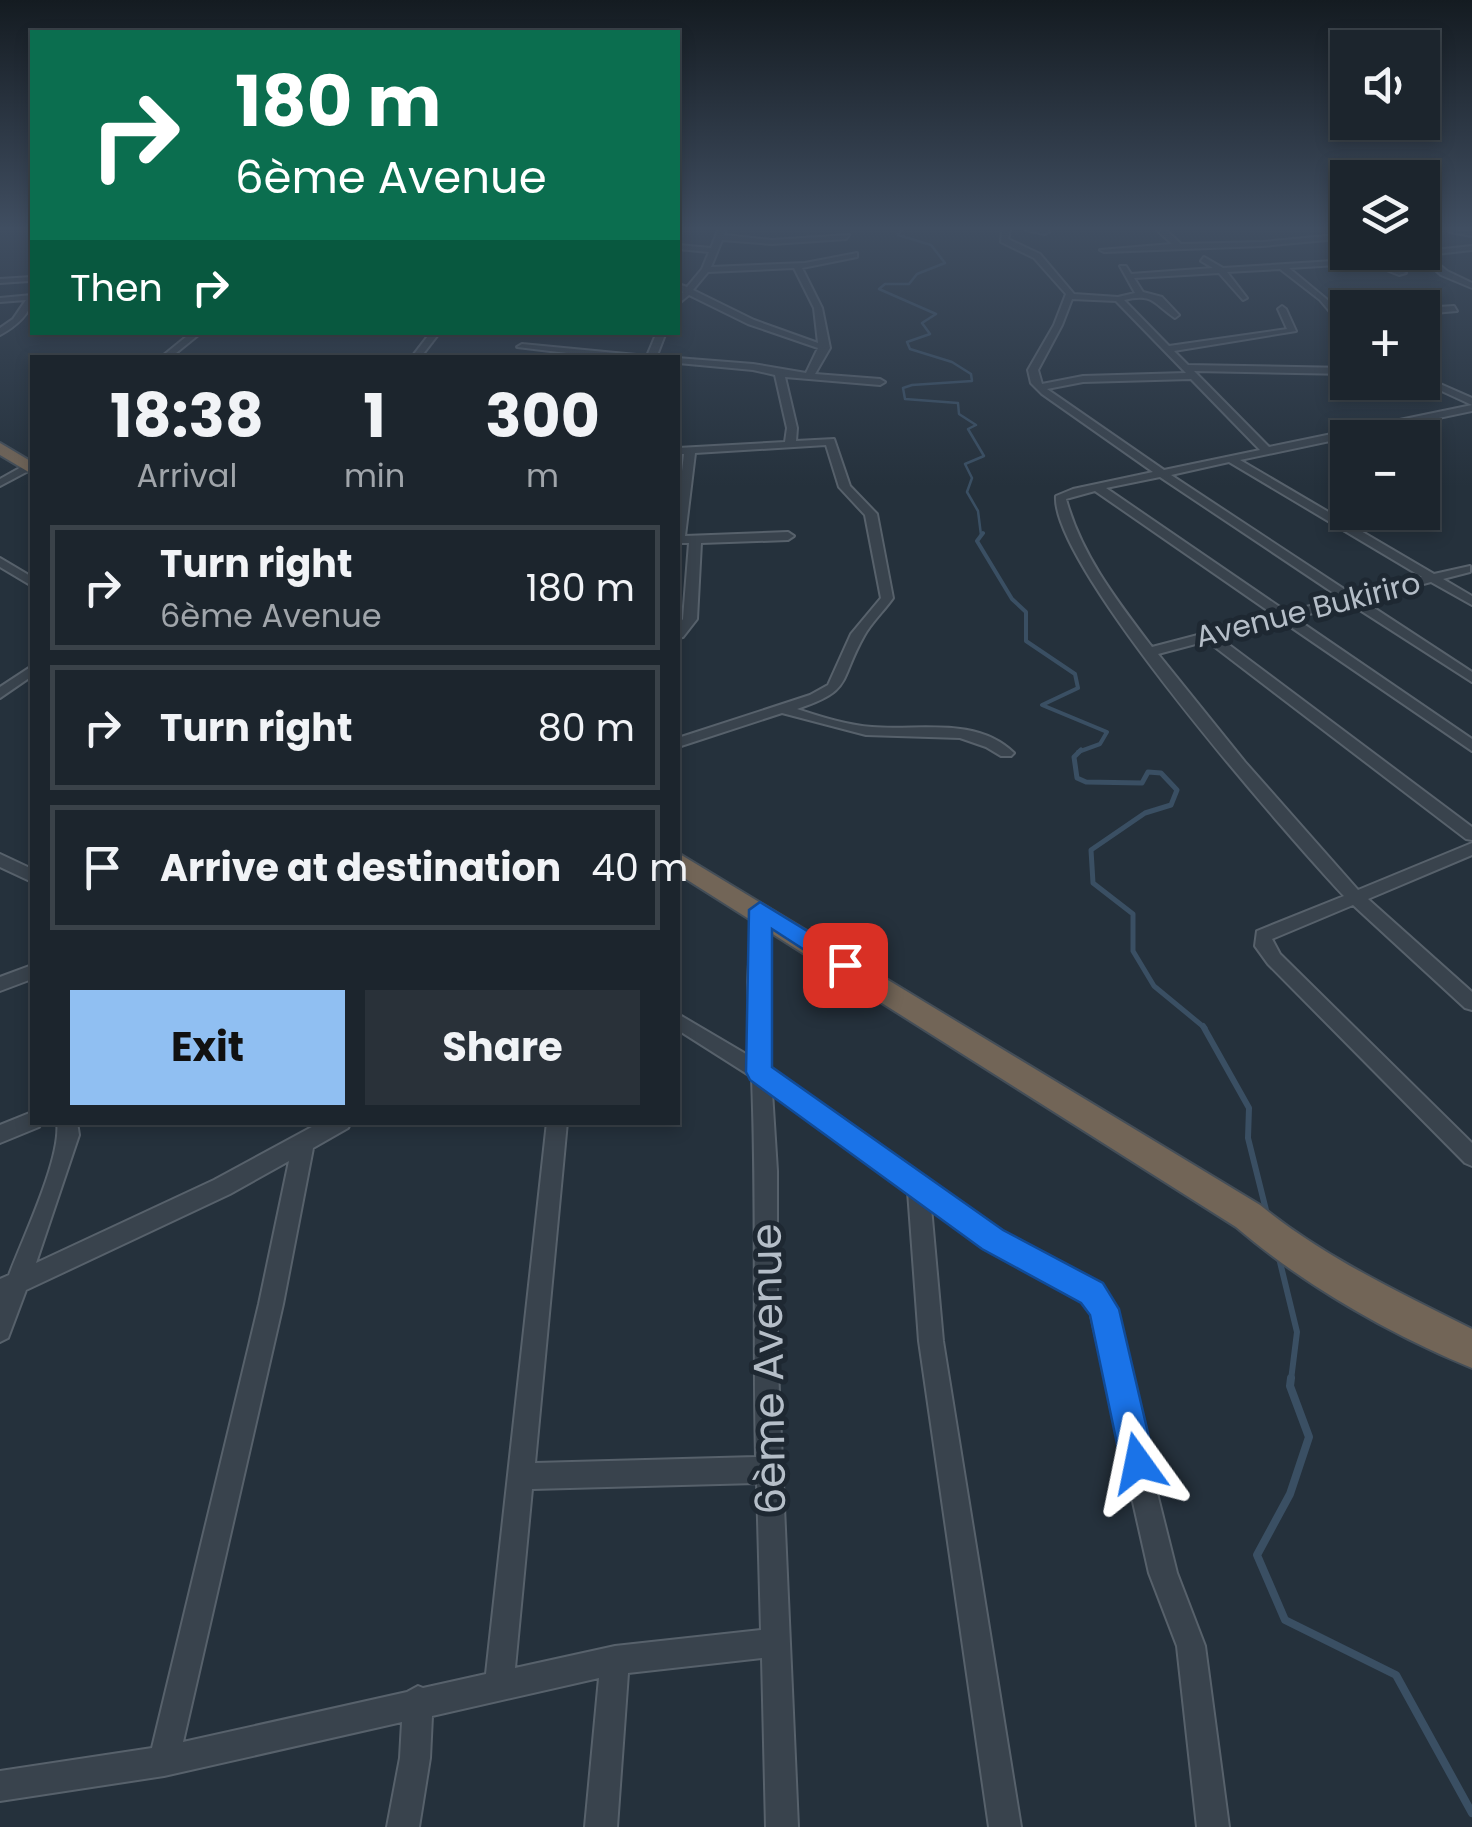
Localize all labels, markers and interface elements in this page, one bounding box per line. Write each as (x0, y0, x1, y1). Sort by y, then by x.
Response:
map controls (1330, 30, 1440, 530)
button: sound (1330, 30, 1440, 140)
text: 180 m (235, 52, 441, 151)
icon: right (70, 70, 200, 200)
text: 6ème Avenue (235, 146, 547, 209)
button: layers (1330, 160, 1440, 270)
icon: right (183, 260, 238, 315)
text: Then (70, 261, 163, 314)
button: + (1330, 290, 1440, 400)
text: 18:38 (110, 374, 264, 458)
text: 1 (363, 374, 386, 458)
text: 300 (485, 374, 600, 458)
button: − (1330, 420, 1440, 530)
text: Arrival (137, 453, 237, 498)
text: min (344, 453, 405, 498)
text: m (526, 453, 559, 498)
text: Turn right (160, 537, 352, 590)
icon: right (75, 560, 130, 615)
text: 180 m (526, 561, 635, 614)
street label: Avenue Bukiriro (1191, 561, 1425, 658)
text: 6ème Avenue (160, 593, 382, 638)
icon: right (75, 700, 130, 755)
text: Turn right (160, 701, 352, 754)
text: 80 m (538, 701, 635, 754)
icon: arrive (75, 840, 130, 895)
text: Arrive at destination (160, 841, 561, 894)
text: 40 m (591, 841, 688, 894)
pin (803, 923, 888, 1008)
icon: arrive (818, 938, 873, 993)
button: Exit (70, 990, 345, 1105)
button: Share (365, 990, 640, 1105)
street label: 6ème Avenue (736, 1223, 801, 1515)
position arrow (1086, 1411, 1190, 1515)

